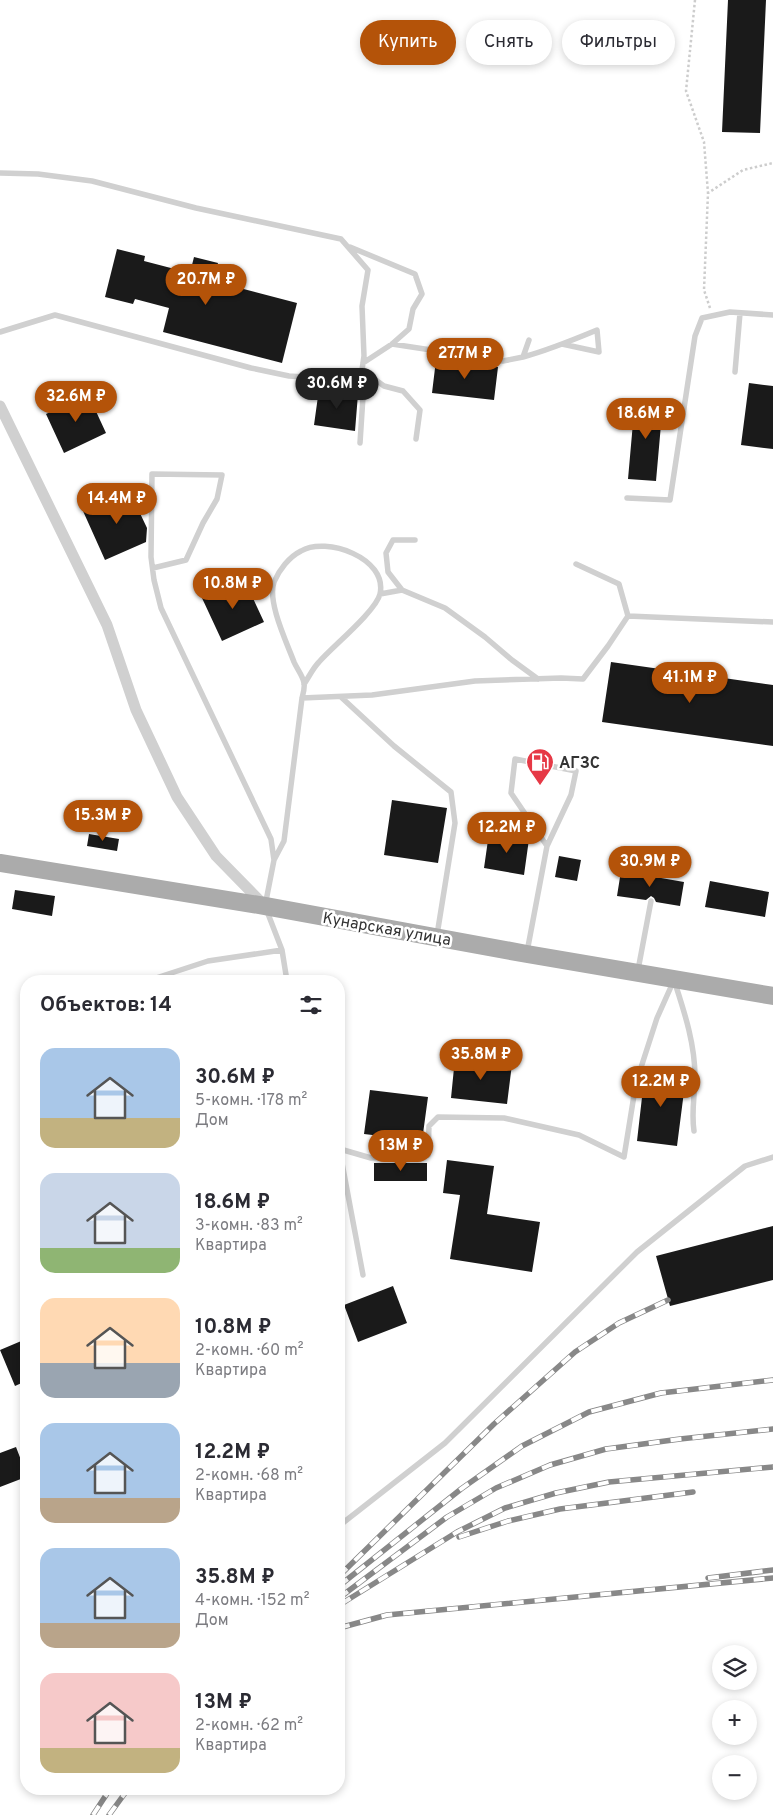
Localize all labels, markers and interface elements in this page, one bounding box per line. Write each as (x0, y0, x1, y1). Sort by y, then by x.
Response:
chip: Купить (360, 20, 456, 65)
chip: Снять (466, 20, 552, 65)
chip: Фильтры (562, 20, 675, 65)
pin: 20.7M ₽ (160, 264, 252, 306)
text: 20.7M ₽ (177, 270, 235, 290)
pin: 27.7M ₽ (419, 338, 511, 380)
text: 27.7M ₽ (438, 344, 492, 364)
pin: 30.6M ₽ (291, 368, 383, 410)
text: 30.6M ₽ (306, 374, 368, 394)
pin: 32.6M ₽ (30, 380, 122, 423)
text: 32.6M ₽ (46, 387, 106, 407)
pin: 18.6M ₽ (600, 398, 692, 440)
text: 18.6M ₽ (617, 404, 675, 424)
pin: 14.4M ₽ (71, 482, 163, 525)
text: 14.4M ₽ (88, 489, 146, 509)
pin: 10.8M ₽ (187, 568, 279, 610)
text: 10.8M ₽ (204, 574, 262, 594)
pin: 41.1M ₽ (644, 662, 736, 704)
text: 41.1M ₽ (663, 668, 717, 688)
fuel station icon: АГЗС (525, 747, 555, 786)
place label: АГЗС (559, 754, 600, 774)
pin: 15.3M ₽ (57, 800, 149, 842)
text: 15.3M ₽ (74, 806, 132, 826)
pin: 12.2M ₽ (461, 812, 553, 854)
text: 12.2M ₽ (478, 818, 536, 838)
pin: 30.9M ₽ (604, 846, 696, 888)
text: 30.9M ₽ (619, 852, 681, 872)
street label: Кунарская улица (321, 909, 452, 951)
icon: filters (297, 991, 325, 1019)
text: Объектов: 14 (40, 992, 172, 1019)
pin: 35.8M ₽ (435, 1038, 527, 1081)
text: 35.8M ₽ (451, 1045, 511, 1065)
text: 30.6M ₽ (195, 1064, 275, 1091)
pin: 12.2M ₽ (615, 1066, 707, 1108)
icon: home (80, 1068, 140, 1128)
text: 12.2M ₽ (632, 1072, 690, 1092)
text: 5-комн. · 178 m² (195, 1091, 307, 1111)
text: Дом (195, 1111, 229, 1131)
pin: 13M ₽ (366, 1130, 436, 1172)
text: 13M ₽ (379, 1136, 423, 1156)
text: 18.6M ₽ (195, 1189, 270, 1216)
icon: home (80, 1193, 140, 1253)
text: 3-комн. · 83 m² (195, 1216, 303, 1236)
text: Квартира (195, 1236, 267, 1256)
text: 10.8M ₽ (195, 1314, 271, 1341)
icon: home (80, 1318, 140, 1378)
text: 2-комн. · 60 m² (195, 1341, 304, 1361)
text: Квартира (195, 1361, 267, 1381)
text: 12.2M ₽ (195, 1439, 270, 1466)
icon: home (80, 1443, 140, 1503)
text: 2-комн. · 68 m² (195, 1466, 303, 1486)
text: Квартира (195, 1486, 267, 1506)
text: 35.8M ₽ (195, 1564, 275, 1591)
icon: home (80, 1568, 140, 1628)
text: 4-комн. · 152 m² (195, 1591, 309, 1611)
text: Дом (195, 1611, 229, 1631)
map controls (712, 1645, 757, 1800)
button: layers (712, 1645, 757, 1690)
text: 13M ₽ (195, 1689, 252, 1716)
icon: home (80, 1693, 140, 1753)
button: + (712, 1700, 757, 1745)
text: 2-комн. · 62 m² (195, 1716, 303, 1736)
text: Квартира (195, 1736, 267, 1756)
button: − (712, 1755, 757, 1800)

